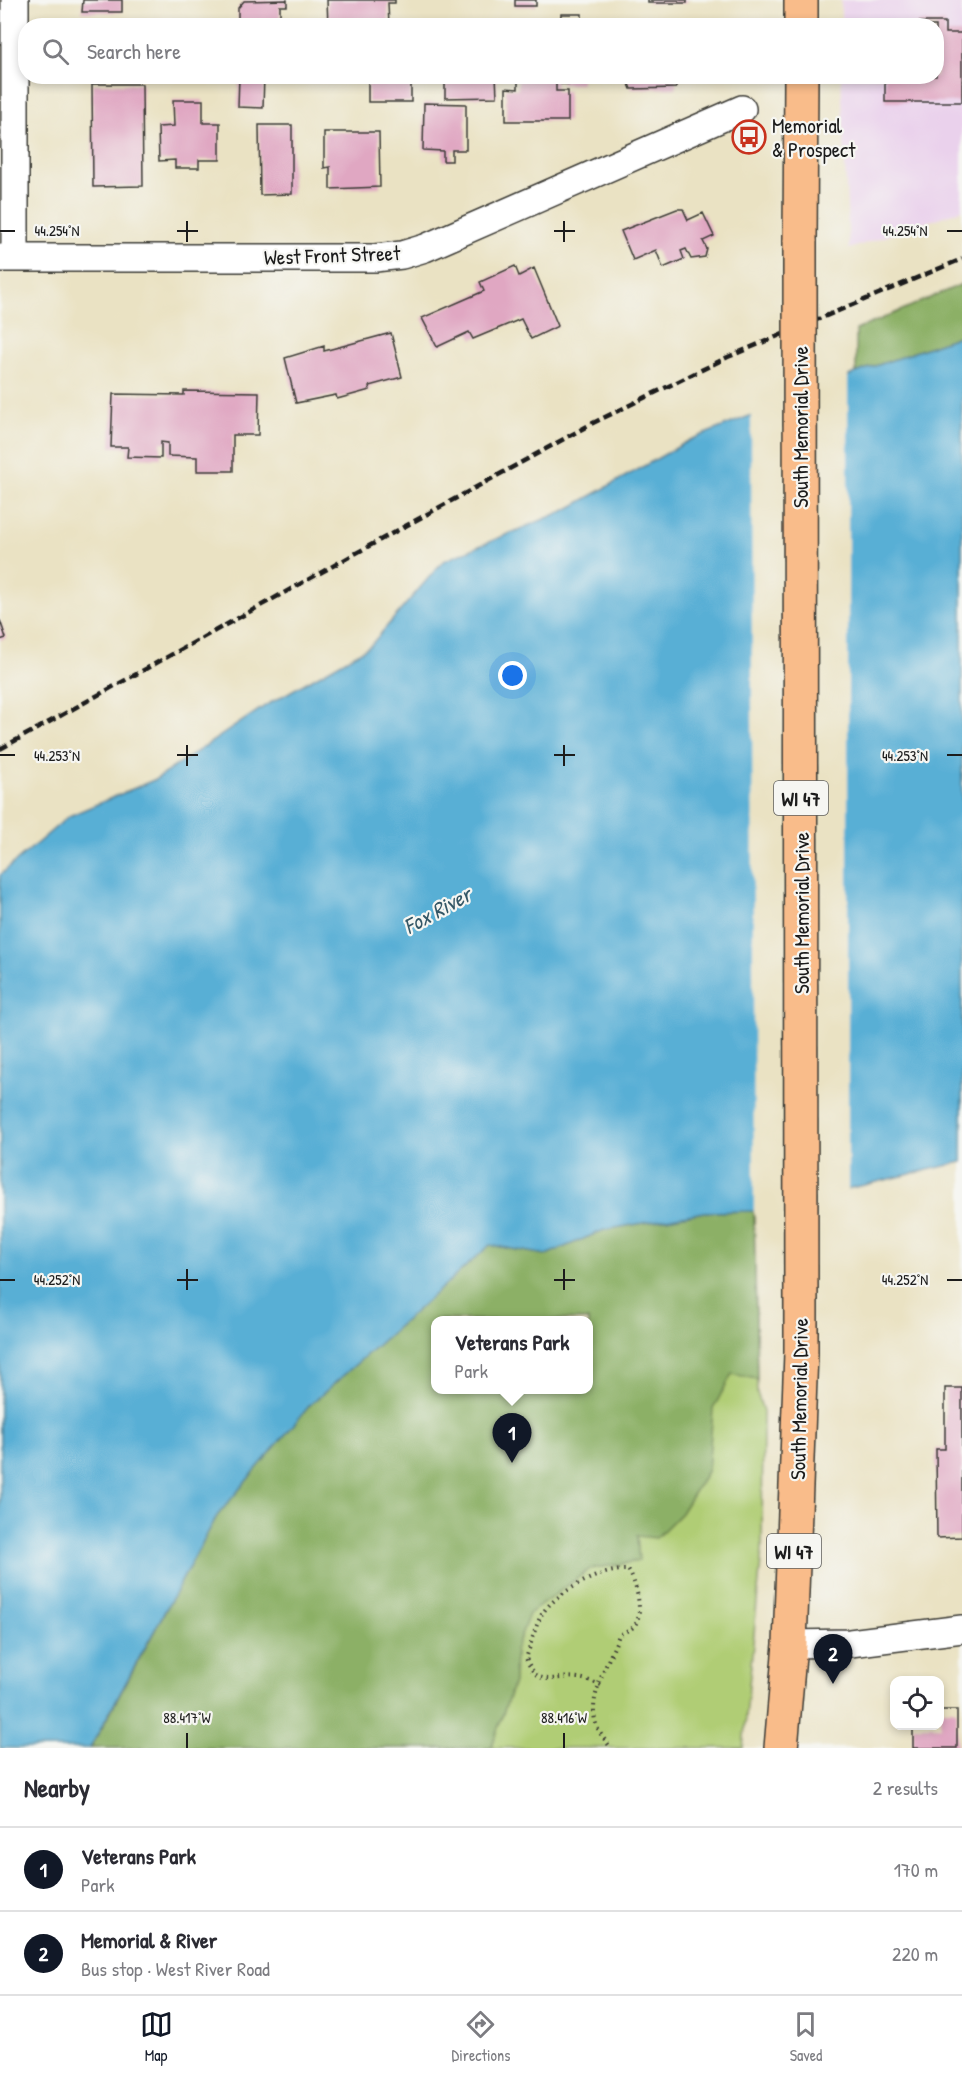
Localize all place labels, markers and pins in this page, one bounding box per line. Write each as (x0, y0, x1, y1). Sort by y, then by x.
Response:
place label: Memorial & Prospect (772, 111, 856, 164)
bus stop icon: Memorial & Prospect (731, 119, 767, 155)
pin: 1 (492, 1414, 532, 1463)
pin: 2 (814, 1634, 852, 1684)

